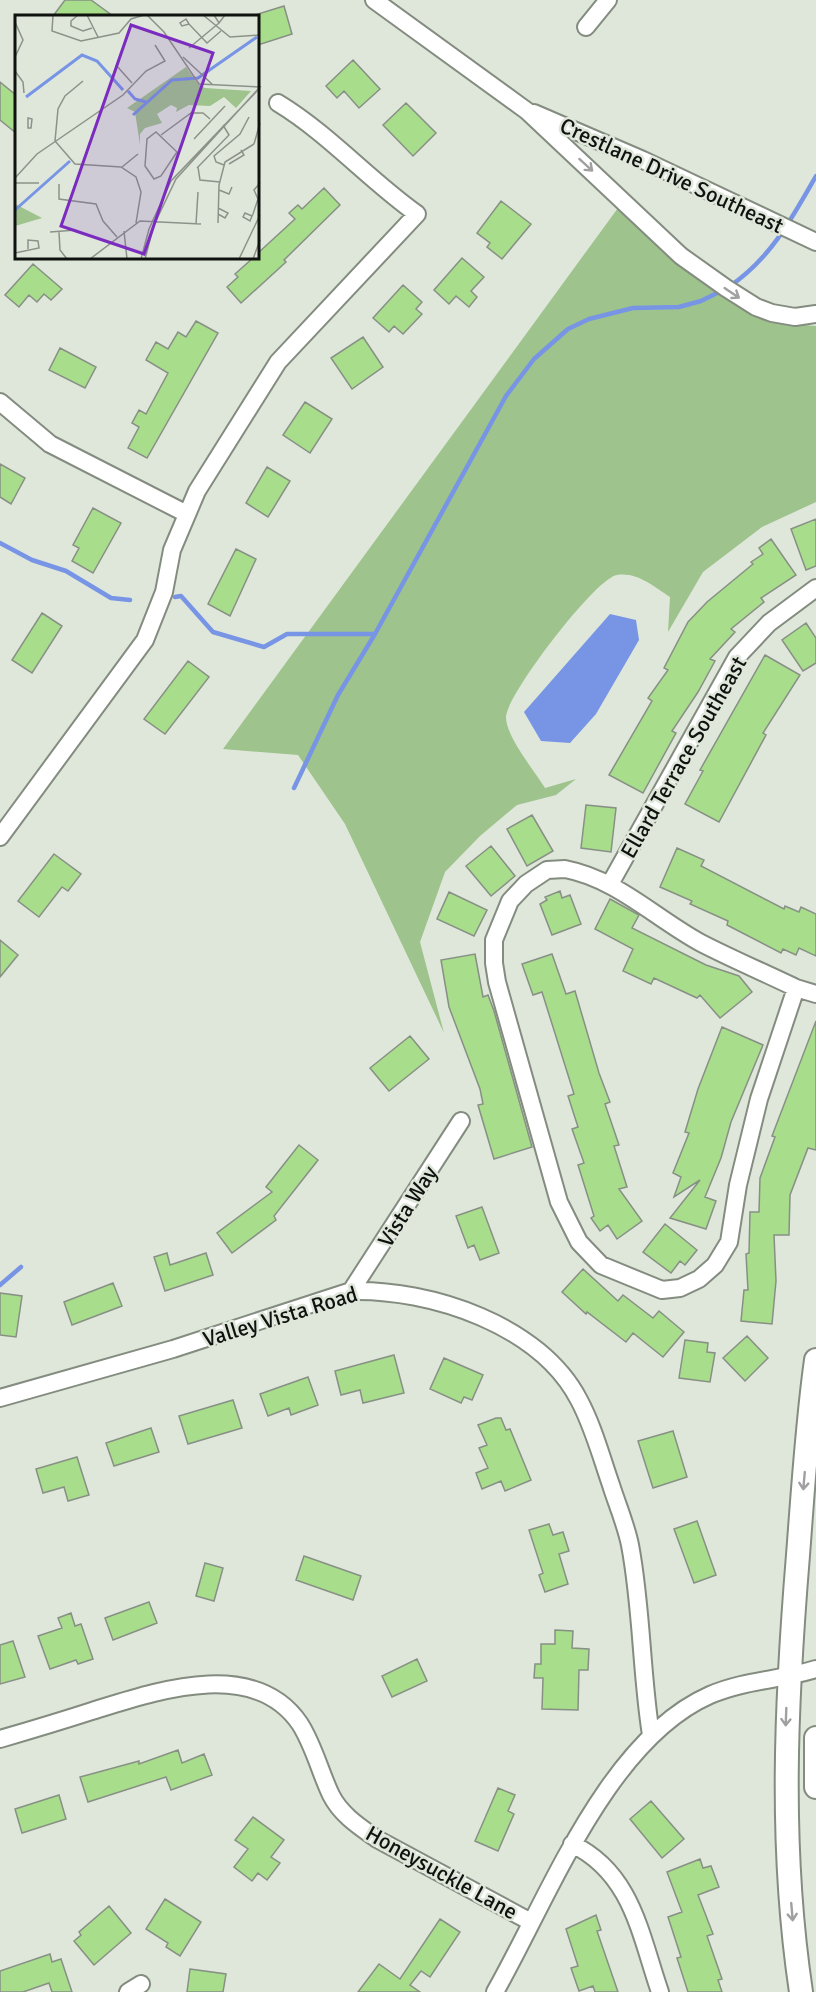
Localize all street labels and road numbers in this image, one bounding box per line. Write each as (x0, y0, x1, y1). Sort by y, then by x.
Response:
street label: Crestlane Drive Southeast (556, 112, 788, 239)
street label: Ellard Terrace Southeast (615, 651, 752, 863)
street label: Vista Way (372, 1160, 443, 1252)
street label: Valley Vista Road (200, 1280, 361, 1353)
street label: Honeysuckle Lane (361, 1820, 522, 1925)

